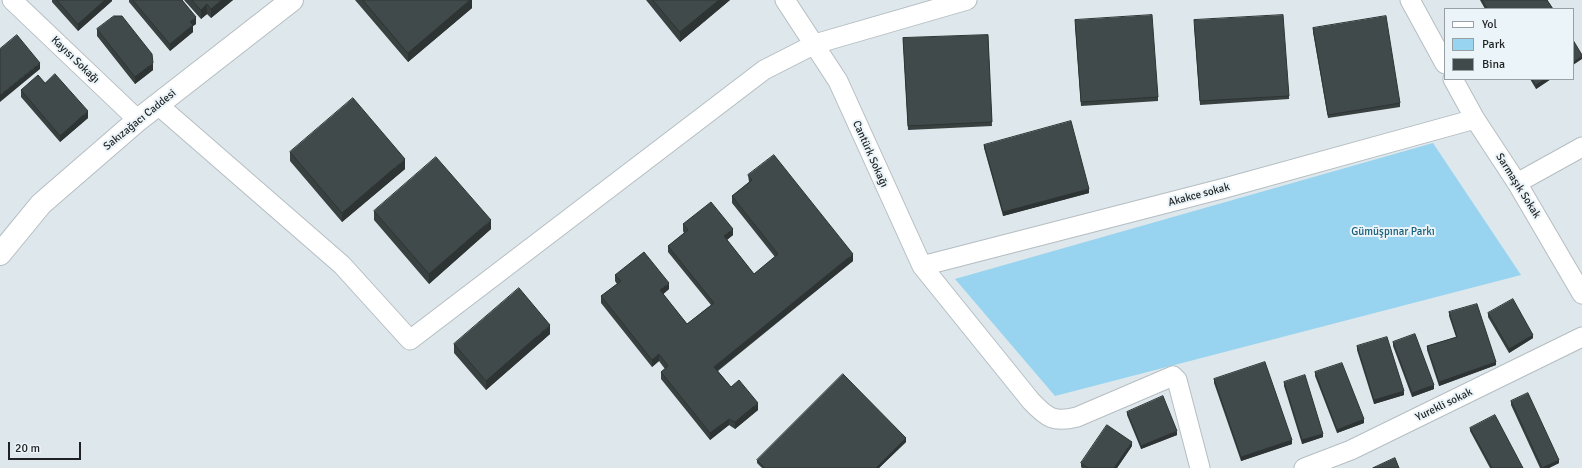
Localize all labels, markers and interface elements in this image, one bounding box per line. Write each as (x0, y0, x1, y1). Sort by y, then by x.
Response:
legend (1444, 8, 1574, 80)
text: Yol (1482, 17, 1497, 32)
street label: Kayısı Sokağı (48, 34, 102, 86)
text: Park (1482, 37, 1505, 52)
text: Bina (1482, 57, 1505, 72)
street label: Sakızağacı Caddesi (101, 87, 179, 153)
street label: Cantürk Sokağı (849, 119, 891, 189)
street label: Sarmaşık Sokak (1493, 151, 1543, 221)
street label: Akakce sokak (1167, 180, 1231, 210)
park label: Gümüşpınar Parkı (1351, 225, 1435, 239)
street label: Yurekli sokak (1413, 386, 1475, 424)
scale bar (10, 434, 83, 460)
text: 20 m (15, 441, 40, 456)

